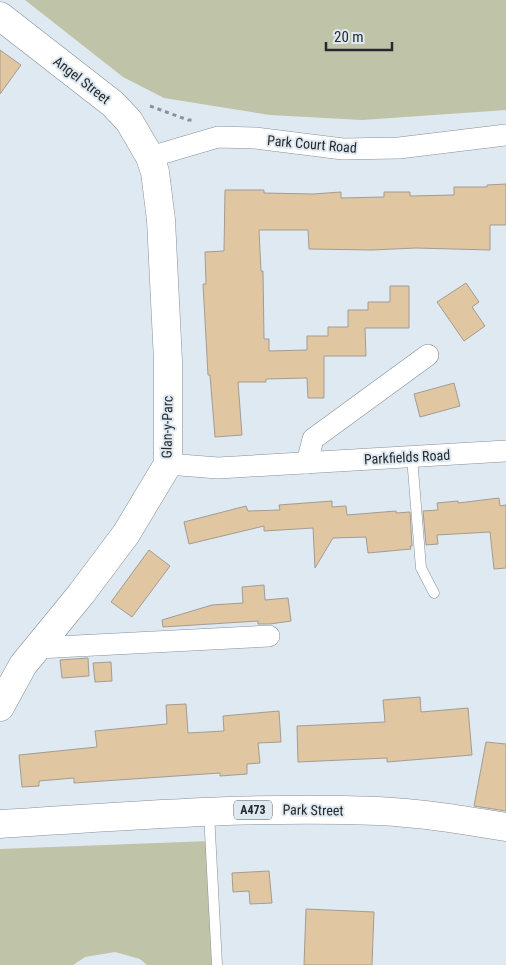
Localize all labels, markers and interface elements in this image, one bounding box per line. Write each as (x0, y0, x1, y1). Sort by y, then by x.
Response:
scale bar (326, 20, 392, 52)
text: 20 m (334, 28, 364, 46)
street label: Angel Street (50, 53, 114, 107)
street label: Park Court Road (266, 132, 358, 156)
street label: Glan-y-Parc (158, 395, 176, 459)
street label: Parkfields Road (364, 447, 450, 467)
road number: A473 (234, 800, 272, 820)
street label: Park Street (282, 801, 344, 819)

